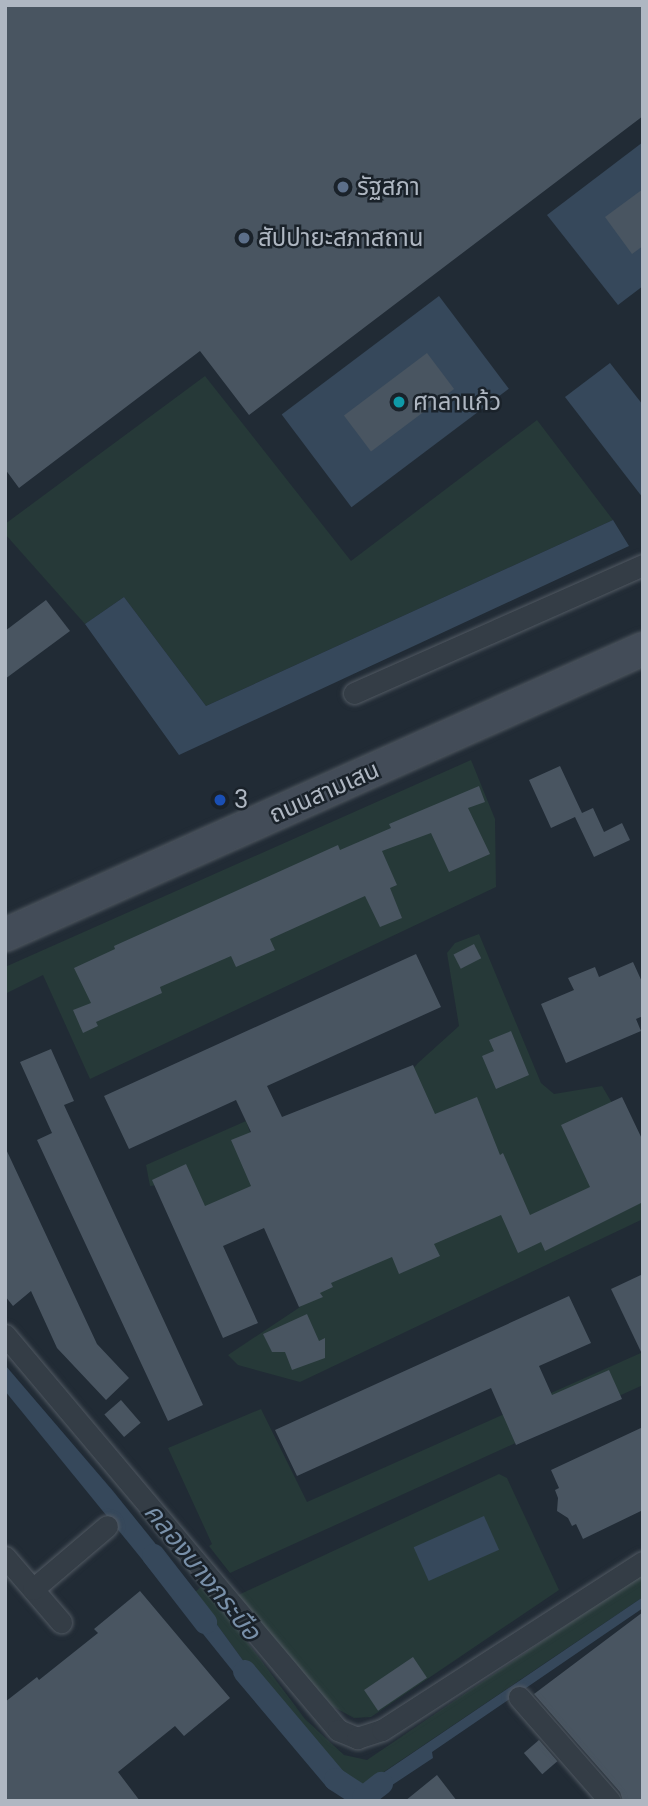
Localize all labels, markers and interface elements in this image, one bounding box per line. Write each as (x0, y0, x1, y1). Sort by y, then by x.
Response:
place label: รัฐสภา (357, 173, 420, 201)
marker: รัฐสภา (335, 179, 351, 195)
place label: สัปปายะสภาสถาน (258, 224, 423, 252)
marker: สัปปายะสภาสถาน (236, 230, 252, 246)
place label: ศาลาแก้ว (413, 388, 501, 416)
marker: ศาลาแก้ว (391, 394, 407, 410)
street label: ถนนสามเสน (265, 755, 383, 829)
place label: 3 (234, 786, 248, 814)
marker: 3 (212, 792, 228, 808)
water label: คลองบางกระบือ (137, 1497, 267, 1647)

